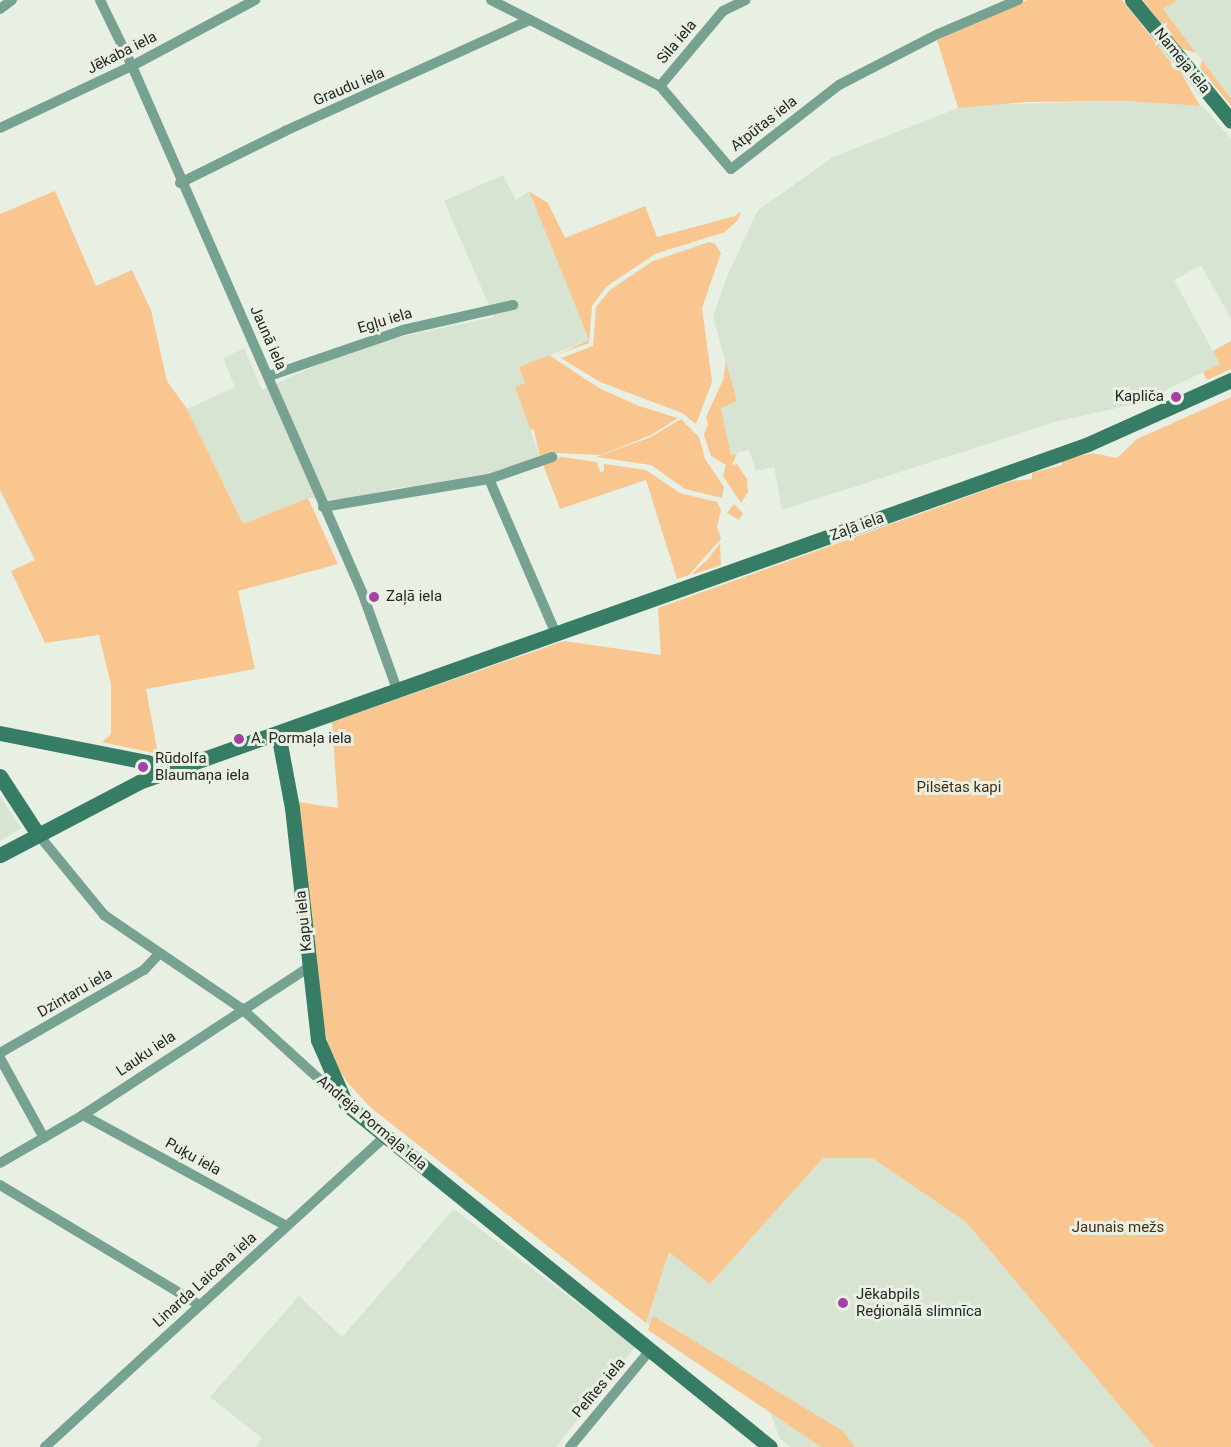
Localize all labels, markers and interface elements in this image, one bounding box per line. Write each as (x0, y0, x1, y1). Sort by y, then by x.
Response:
street label: Sila iela (654, 16, 700, 68)
street label: Nameja iela (1150, 25, 1214, 97)
street label: Jēkaba iela (84, 28, 160, 78)
street label: Graudu iela (311, 64, 387, 110)
street label: Atpūtas iela (727, 93, 801, 155)
street label: Jaunā iela (246, 303, 290, 373)
street label: Egļu iela (356, 304, 414, 338)
place label: Kapliča (1115, 388, 1164, 406)
marker: Kapliča (1169, 390, 1183, 404)
street label: Zaļā iela (828, 509, 886, 545)
place label: Zaļā iela (386, 588, 442, 606)
marker: Zaļā iela (367, 590, 381, 604)
place label: A. Pormaļa iela (251, 730, 352, 748)
marker: A. Pormaļa iela (232, 732, 246, 746)
place label: Rūdolfa Blaumaņa iela (155, 749, 249, 784)
marker: Rūdolfa Blaumaņa iela (136, 760, 150, 774)
park label: Pilsētas kapi (917, 779, 1001, 797)
street label: Kapu iela (292, 890, 316, 952)
street label: Dzintaru iela (35, 965, 115, 1021)
street label: Lauku iela (113, 1028, 179, 1080)
street label: Andreja Pormaļa iela (313, 1072, 431, 1174)
street label: Puķu iela (162, 1134, 224, 1180)
park label: Jaunais mežs (1072, 1219, 1164, 1237)
street label: Linarda Laicena iela (150, 1229, 260, 1331)
place label: Jēkabpils Reģionālā slimnīca (856, 1285, 982, 1320)
marker: Jēkabpils Reģionālā slimnīca (834, 1294, 852, 1312)
street label: Pelītes iela (569, 1354, 629, 1422)

